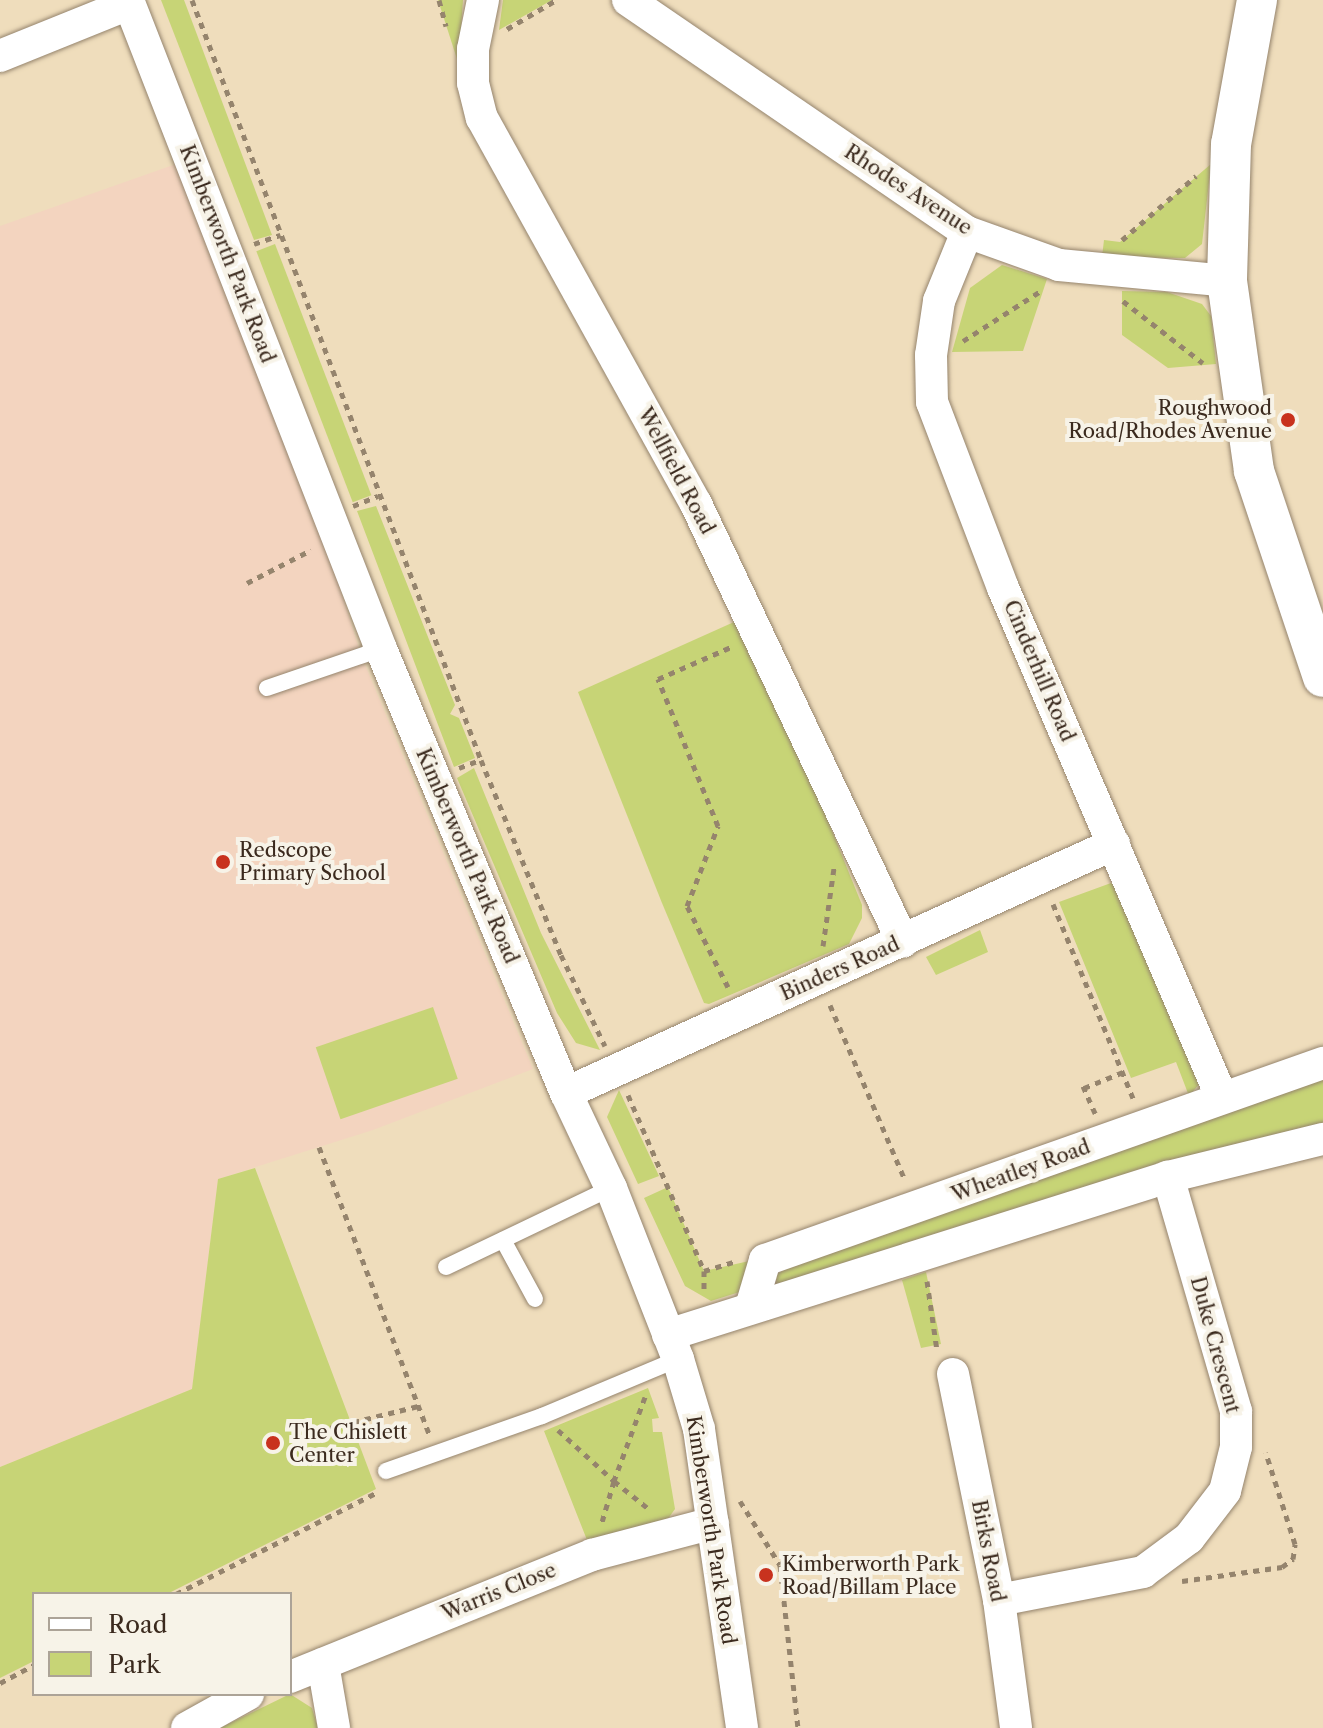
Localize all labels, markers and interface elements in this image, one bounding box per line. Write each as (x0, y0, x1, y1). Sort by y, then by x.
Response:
street label: Rhodes Avenue (839, 140, 977, 240)
street label: Kimberworth Park Road (174, 141, 280, 367)
place label: Roughwood Road/Rhodes Avenue (1067, 396, 1272, 443)
street label: Wellfield Road (633, 404, 719, 538)
marker: Roughwood Road/Rhodes Avenue (1279, 411, 1297, 429)
street label: Cinderhill Road (998, 597, 1080, 745)
street label: Kimberworth Park Road (411, 745, 523, 967)
place label: Redscope Primary School (239, 838, 386, 885)
marker: Redscope Primary School (214, 853, 232, 871)
street label: Binders Road (777, 932, 903, 1006)
street label: Wheatley Road (948, 1135, 1094, 1207)
street label: Duke Crescent (1185, 1274, 1245, 1416)
street label: Kimberworth Park Road (681, 1414, 741, 1646)
place label: The Chislett Center (289, 1420, 407, 1467)
marker: The Chislett Center (264, 1434, 282, 1452)
street label: Birks Road (966, 1498, 1010, 1604)
place label: Kimberworth Park Road/Billam Place (782, 1552, 959, 1599)
street label: Warris Close (438, 1558, 560, 1626)
marker: Kimberworth Park Road/Billam Place (757, 1566, 775, 1584)
legend (32, 1592, 292, 1696)
text: Road (108, 1610, 167, 1639)
text: Park (108, 1650, 160, 1679)

